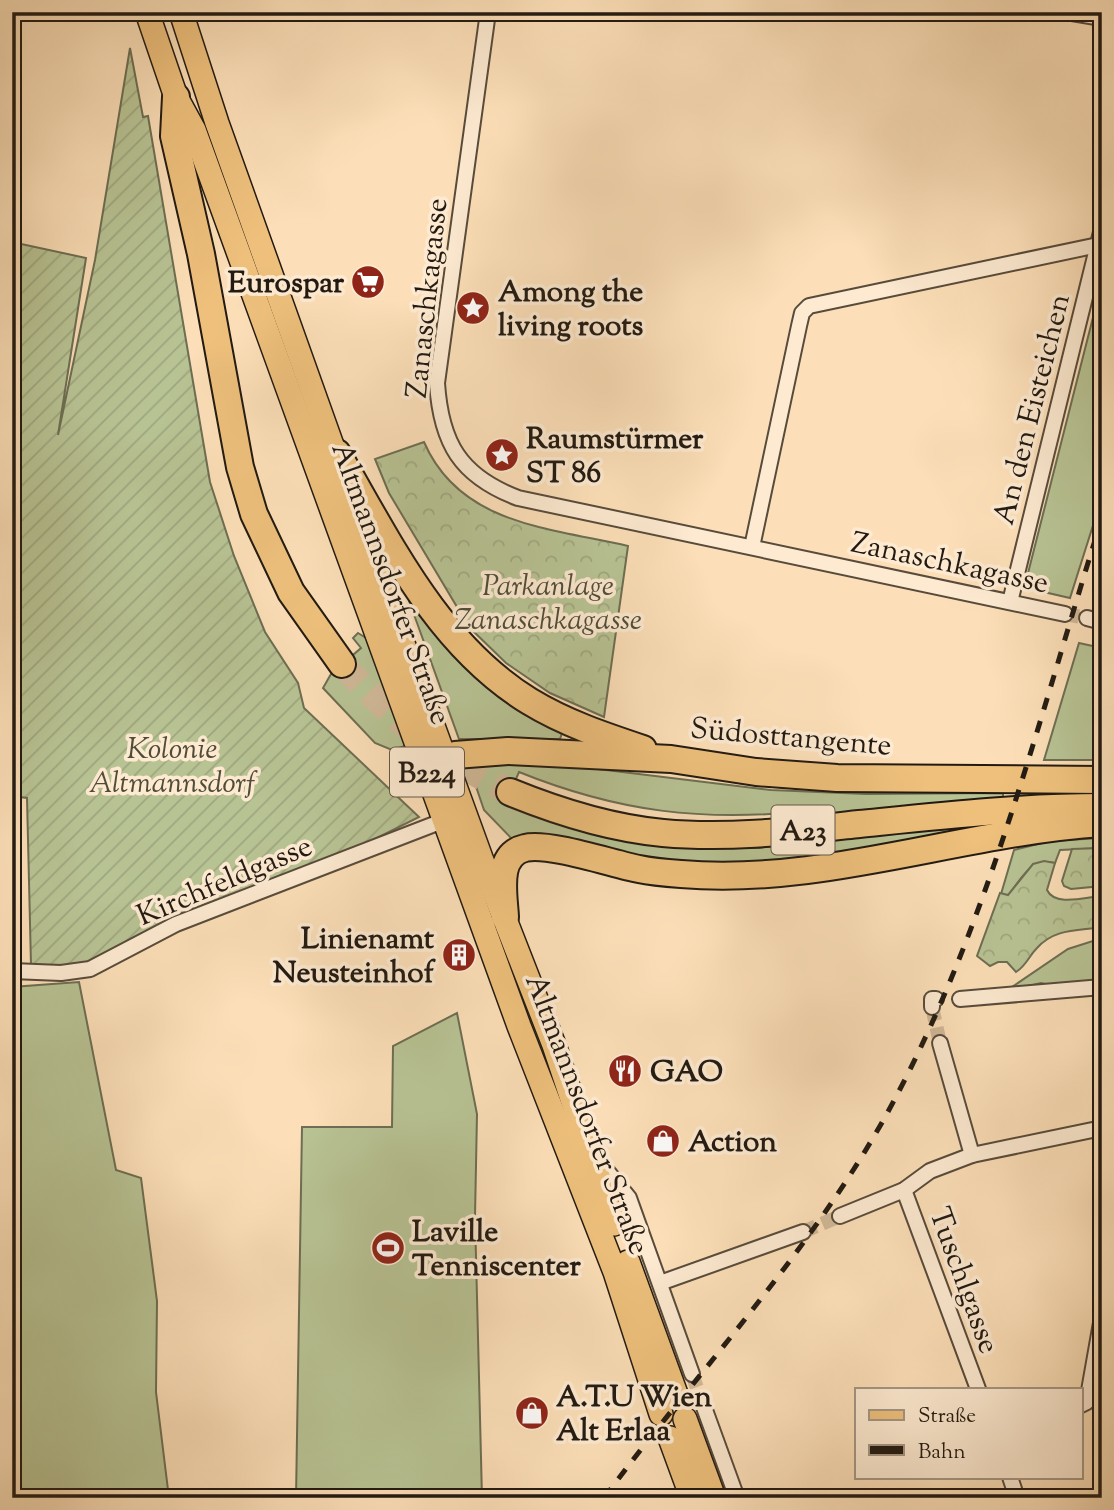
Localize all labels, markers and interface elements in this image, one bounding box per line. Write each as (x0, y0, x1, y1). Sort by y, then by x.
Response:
street label: Zanaschkagasse (397, 196, 460, 400)
place label: Eurospar (228, 263, 345, 306)
supermarket icon: Eurospar (349, 263, 387, 301)
place label: Among the living roots (498, 272, 644, 349)
place icon: Among the living roots (454, 289, 492, 327)
street label: An den Eisteichen (984, 289, 1083, 530)
place label: Raumstürmer ST 86 (526, 419, 704, 496)
place icon: Raumstürmer ST 86 (483, 436, 521, 474)
street label: Altmannsdorfer Straße (319, 437, 461, 731)
street label: Zanaschkagasse (847, 523, 1052, 606)
park label: Parkanlage Zanaschkagasse (454, 566, 642, 643)
street label: Südosttangente (688, 708, 893, 769)
park label: Kolonie Altmannsdorf (89, 729, 258, 806)
road number: B224 (390, 748, 464, 796)
road number: A23 (772, 806, 834, 854)
street label: Kirchfeldgasse (131, 826, 319, 939)
place label: Linienamt Neusteinhof (273, 919, 436, 996)
building icon: Linienamt Neusteinhof (440, 936, 478, 974)
street label: Altmannsdorfer Straße (512, 968, 659, 1261)
restaurant icon: GAO (606, 1052, 644, 1090)
place label: GAO (650, 1052, 723, 1095)
shop icon: Action (644, 1122, 682, 1160)
place label: Action (688, 1122, 777, 1165)
street label: Tuschlgasse (916, 1202, 1009, 1360)
place label: Laville Tenniscenter (412, 1212, 581, 1289)
sports icon: Laville Tenniscenter (369, 1229, 407, 1267)
place label: A.T.U Wien Alt Erlaa (556, 1377, 712, 1454)
legend (855, 1388, 1082, 1478)
shop icon: A.T.U Wien Alt Erlaa (513, 1394, 551, 1432)
text: Straße (918, 1402, 976, 1432)
text: Bahn (918, 1438, 966, 1468)

